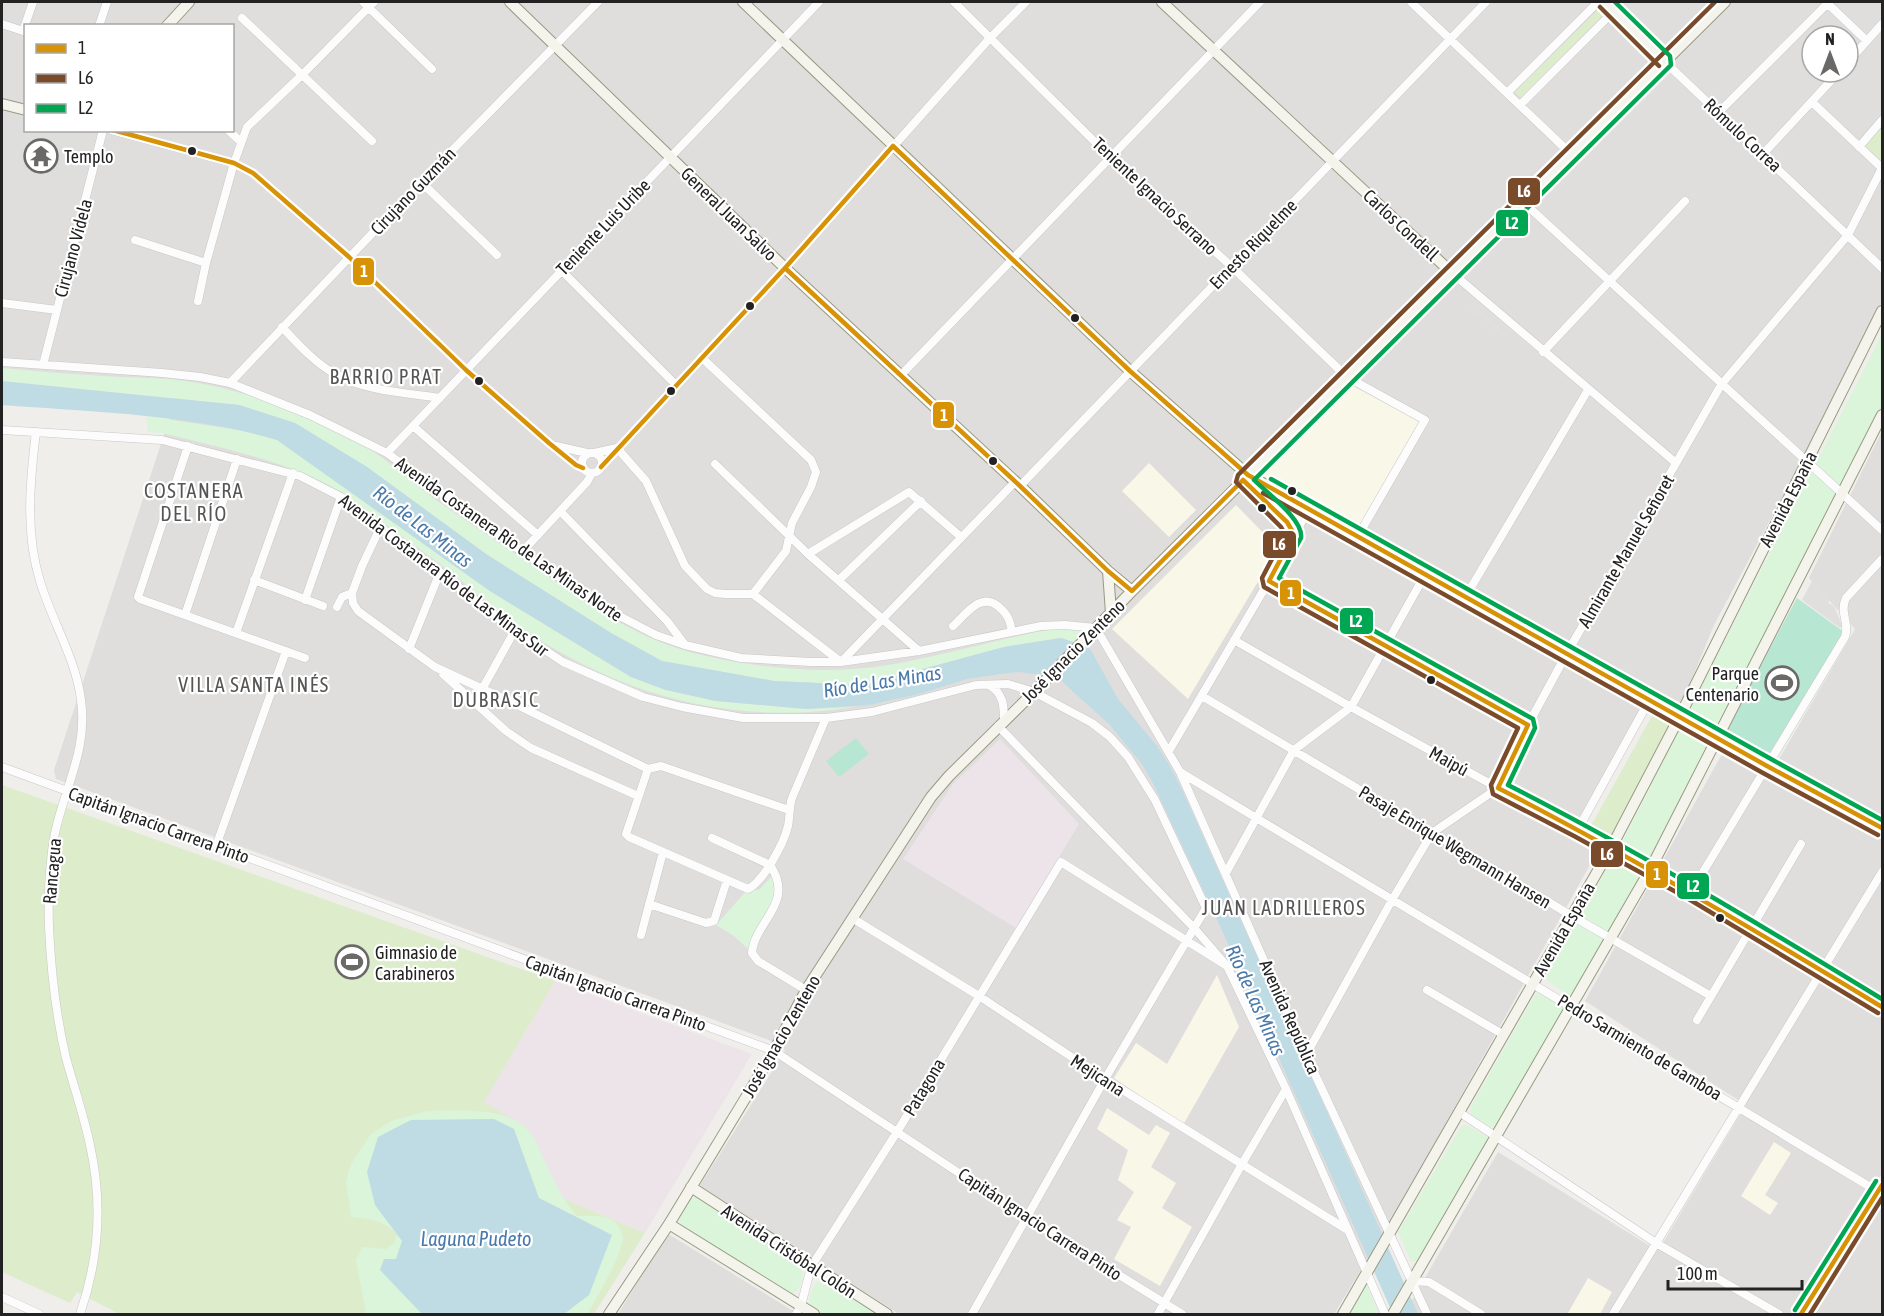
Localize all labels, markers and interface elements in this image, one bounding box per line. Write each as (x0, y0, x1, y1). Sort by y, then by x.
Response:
legend (24, 24, 234, 132)
north arrow (1800, 24, 1860, 84)
text: N (1825, 30, 1835, 48)
text: 1 (78, 37, 86, 58)
text: L6 (78, 67, 93, 88)
street label: Rómulo Correa (1700, 94, 1786, 176)
text: L2 (78, 97, 93, 118)
street label: Teniente Ignacio Serrano (1088, 133, 1222, 259)
temple icon: Templo (23, 138, 59, 174)
street label: Cirujano Guzmán (366, 143, 460, 239)
unlabelled marker (186, 145, 198, 157)
place label: Templo (64, 146, 114, 167)
street label: General Juan Salvo (677, 163, 781, 265)
street label: Teniente Luis Uribe (552, 174, 654, 280)
line badge: L6 (1507, 177, 1541, 206)
text: L6 (1517, 182, 1531, 200)
street label: Carlos Condell (1359, 185, 1443, 265)
street label: Ernesto Riquelme (1205, 195, 1301, 293)
street label: Cirujano Videla (50, 196, 96, 300)
line badge: L2 (1495, 209, 1529, 237)
text: L2 (1505, 214, 1519, 232)
line badge: 1 (352, 257, 375, 286)
text: 1 (360, 262, 368, 280)
unlabelled marker (744, 300, 756, 312)
unlabelled marker (1069, 312, 1081, 324)
district label: BARRIO PRAT (330, 365, 442, 388)
unlabelled marker (473, 375, 485, 387)
unlabelled marker (665, 385, 677, 397)
line badge: 1 (932, 401, 955, 429)
text: 1 (940, 406, 948, 424)
street label: Avenida España (1755, 448, 1821, 550)
street label: Avenida Costanera Río de Las Minas Norte (391, 452, 627, 626)
unlabelled marker (987, 455, 999, 467)
street label: Almirante Manuel Señoret (1574, 471, 1678, 631)
district label: COSTANERA DEL RÍO (144, 479, 244, 525)
water label: Río de Las Minas (369, 480, 477, 572)
unlabelled marker (1286, 485, 1298, 497)
street label: Avenida Costanera Río de Las Minas Sur (335, 489, 553, 661)
unlabelled marker (1256, 502, 1268, 514)
line badge: L6 (1262, 530, 1297, 559)
text: L6 (1272, 535, 1286, 553)
line badge: 1 (1279, 579, 1302, 607)
text: 1 (1287, 584, 1295, 602)
street label: José Ignacio Zenteno (1017, 595, 1129, 707)
line badge: L2 (1339, 607, 1374, 635)
text: L2 (1349, 612, 1363, 630)
water label: Río de Las Minas (821, 660, 943, 702)
place label: Parque Centenario (1686, 663, 1759, 705)
sports icon: Parque Centenario (1764, 665, 1800, 701)
district label: VILLA SANTA INÉS (178, 673, 330, 696)
unlabelled marker (1425, 674, 1437, 686)
district label: DUBRASIC (453, 688, 539, 711)
street label: Maipú (1426, 742, 1472, 780)
street label: Pasaje Enrique Wegmann Hansen (1355, 781, 1555, 913)
street label: Capitán Ignacio Carrera Pinto (66, 782, 252, 868)
street label: Rancagua (39, 837, 65, 905)
line badge: L6 (1590, 840, 1624, 868)
text: L6 (1600, 845, 1614, 863)
line badge: 1 (1645, 860, 1669, 889)
text: 1 (1653, 865, 1661, 883)
line badge: L2 (1676, 872, 1710, 900)
text: L2 (1686, 877, 1700, 895)
street label: Avenida España (1529, 879, 1599, 979)
district label: JUAN LADRILLEROS (1202, 896, 1366, 919)
unlabelled marker (1714, 912, 1726, 924)
water label: Río de Las Minas (1221, 941, 1291, 1059)
place label: Gimnasio de Carabineros (375, 942, 457, 984)
sports icon: Gimnasio de Carabineros (334, 944, 370, 980)
street label: Capitán Ignacio Carrera Pinto (523, 950, 709, 1036)
street label: Avenida República (1255, 956, 1325, 1078)
street label: José Ignacio Zenteno (737, 971, 825, 1101)
street label: Pedro Sarmiento de Gamboa (1554, 990, 1726, 1104)
street label: Mejicana (1067, 1050, 1129, 1100)
street label: Patagona (899, 1054, 949, 1120)
street label: Capitán Ignacio Carrera Pinto (954, 1163, 1126, 1285)
street label: Avenida Cristóbal Colón (718, 1200, 860, 1302)
water label: Laguna Pudeto (421, 1227, 531, 1250)
scale bar (1668, 1253, 1802, 1291)
text: 100 m (1677, 1263, 1718, 1284)

